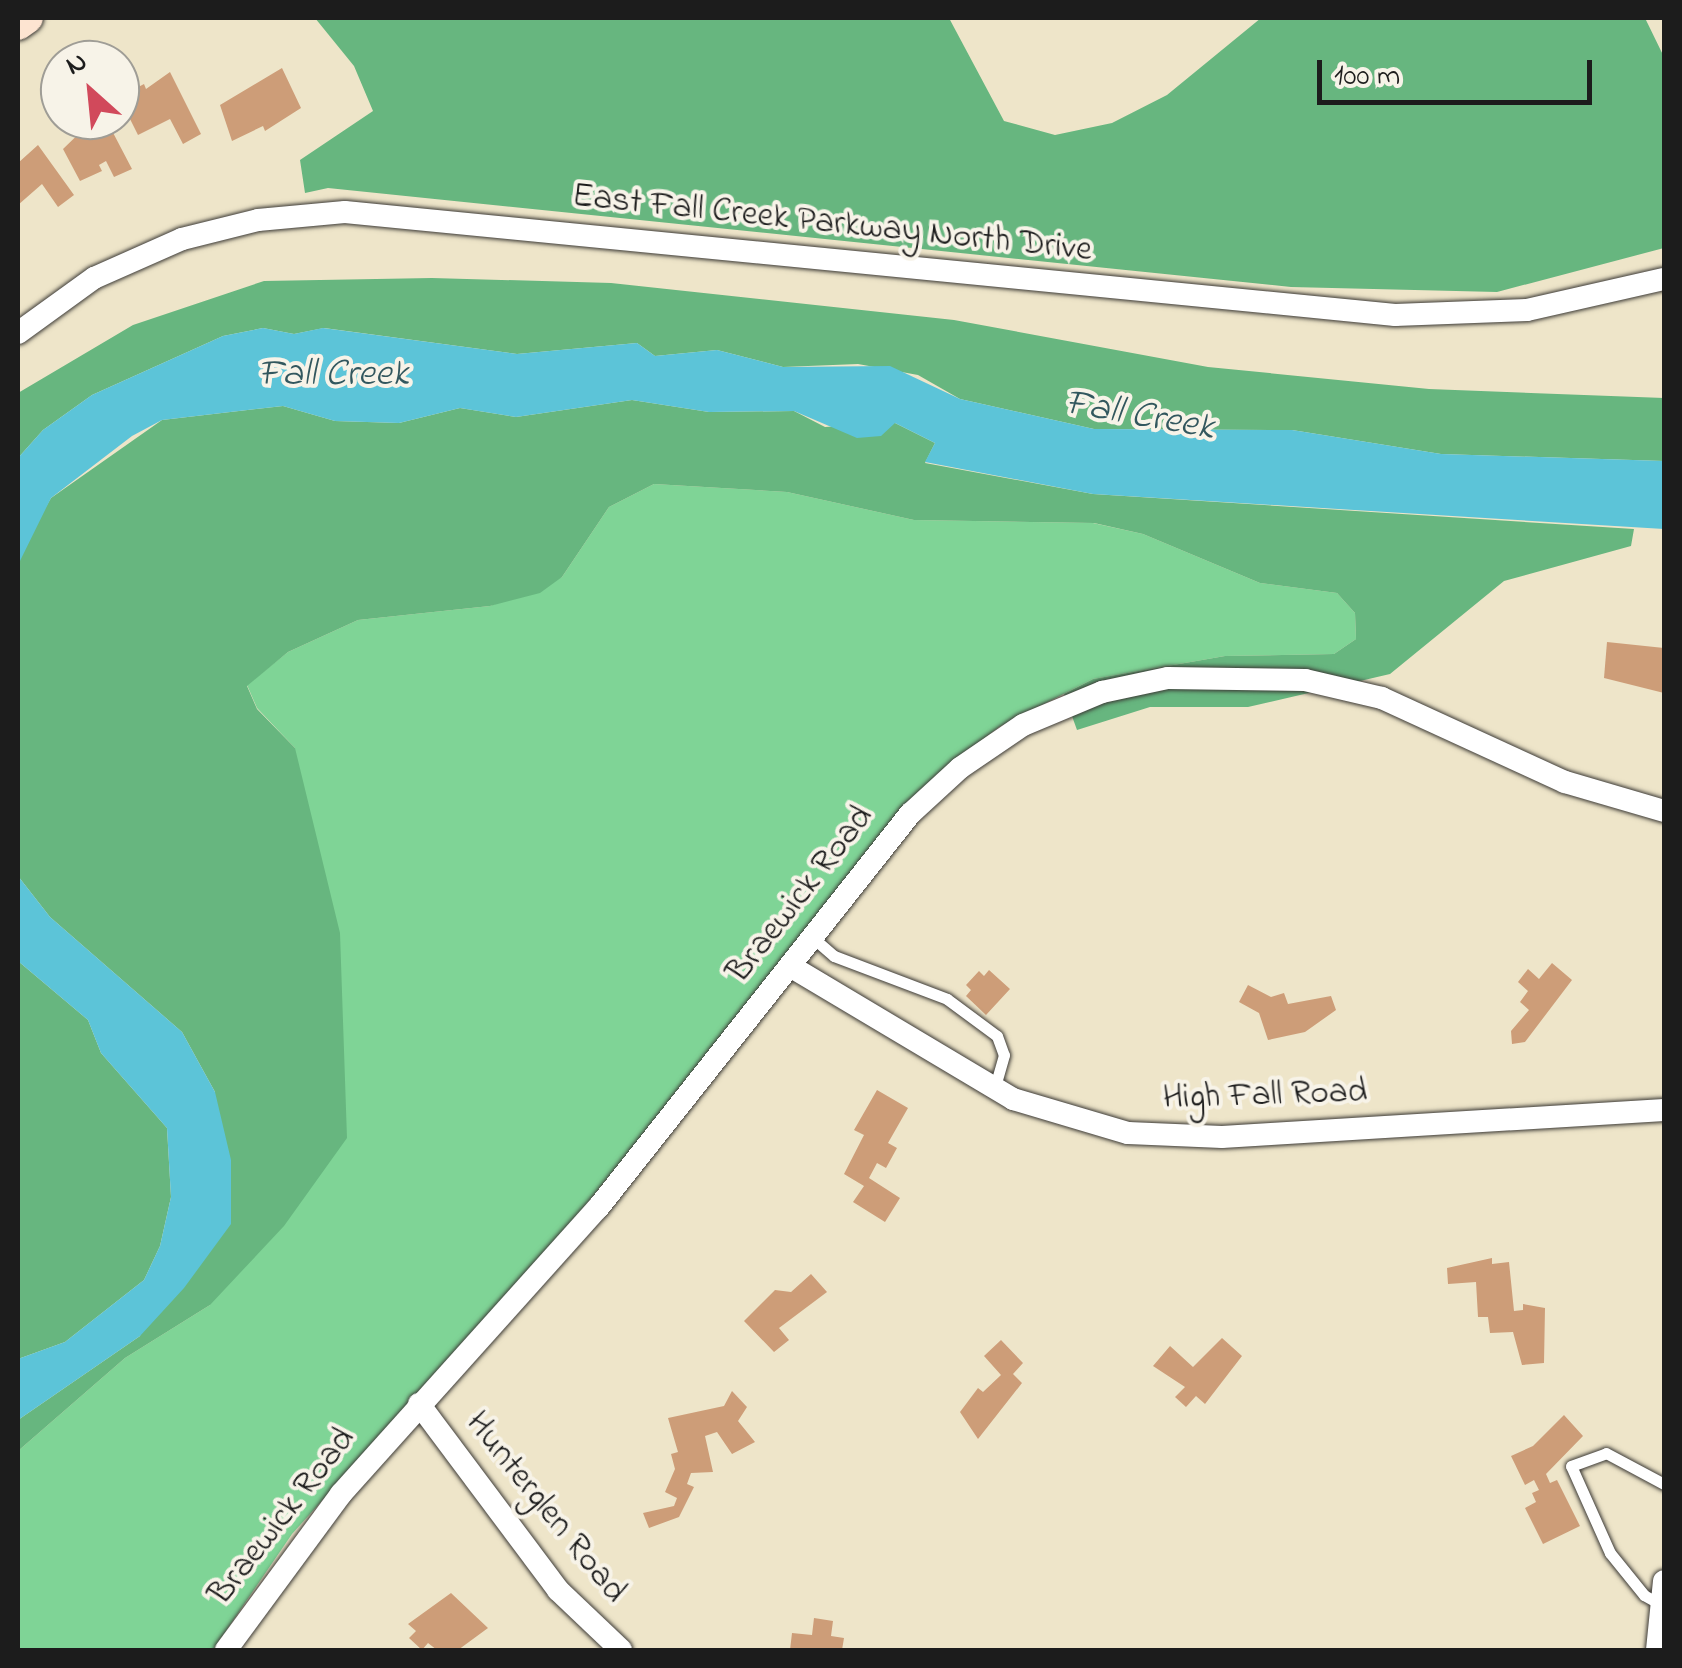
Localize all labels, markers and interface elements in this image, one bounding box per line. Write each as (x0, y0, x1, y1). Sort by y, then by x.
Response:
north arrow (40, 40, 140, 140)
scale bar (1322, 40, 1597, 102)
text: N (59, 42, 95, 87)
text: 100 m (1334, 55, 1400, 99)
street label: East Fall Creek Parkway North Drive (570, 176, 1094, 272)
water label: Fall Creek (258, 353, 408, 399)
water label: Fall Creek (1061, 381, 1217, 453)
street label: Braewick Road (719, 798, 883, 992)
street label: High Fall Road (1162, 1071, 1368, 1121)
street label: Hunterglen Road (455, 1404, 635, 1612)
street label: Braewick Road (201, 1420, 365, 1614)

